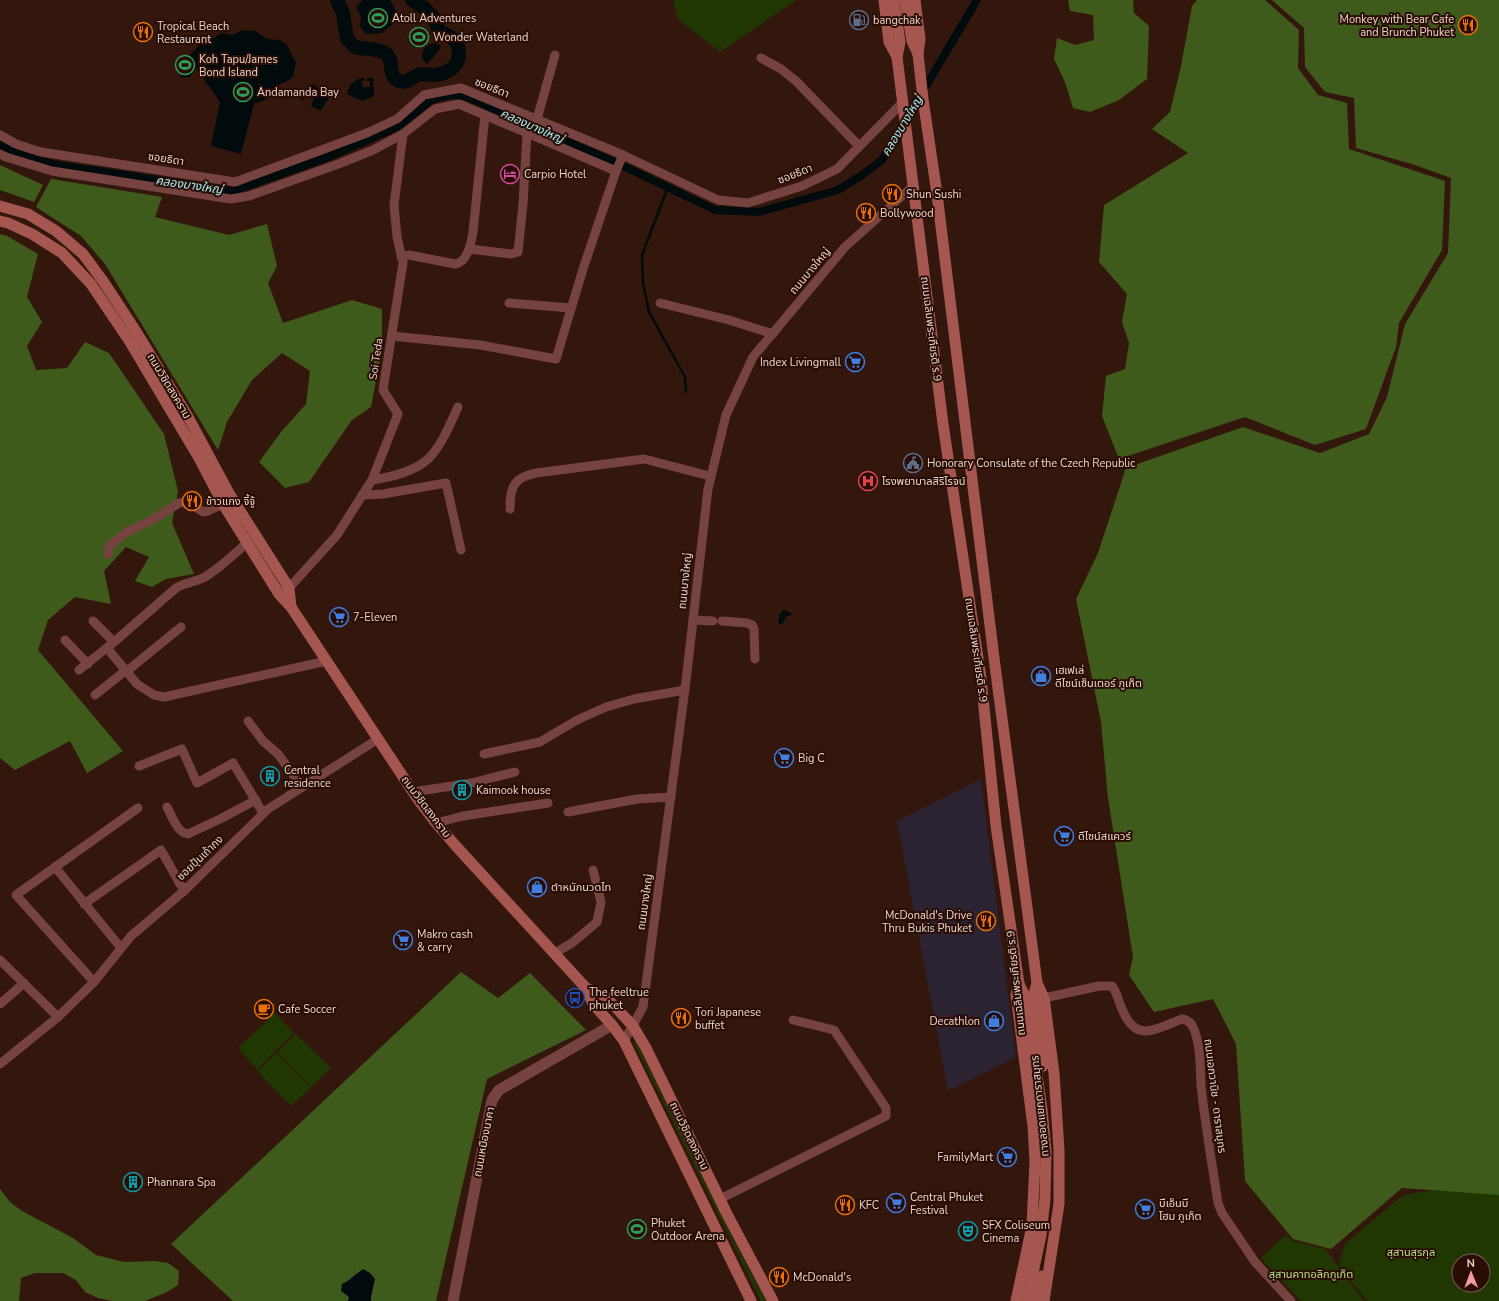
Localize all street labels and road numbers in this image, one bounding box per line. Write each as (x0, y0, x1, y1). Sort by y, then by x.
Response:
street label: ซอยธิดา (472, 74, 512, 102)
street label: ซอยธิดา (147, 149, 185, 169)
street label: ซอยธิดา (775, 160, 815, 188)
street label: ถนนบางใหญ่ (786, 244, 834, 298)
street label: ถนนเฉลิมพระเกียรติ ร.9 (917, 276, 945, 382)
street label: Soi Teda (365, 337, 387, 381)
street label: ถนนวิชิตสงคราม (143, 350, 195, 422)
street label: ถนนบางใหญ่ (675, 552, 695, 610)
street label: ถนนเฉลิมพระเกียรติ ร.9 (961, 597, 991, 703)
street label: ถนนวิชิตสงคราม (398, 773, 454, 841)
street label: ซอยปุ้นเถ้ากง (174, 832, 227, 884)
street label: ถนนบางใหญ่ (634, 873, 656, 931)
street label: ถนนเฉลิมพระเกียรติ ร.9 (1003, 930, 1029, 1036)
street label: ถนนเอกวานิช - ดาราสมุทร (1201, 1038, 1229, 1154)
street label: ทางลอดแยกดาราสมุทร (1027, 1055, 1053, 1157)
street label: ถนนวิชิตสงคราม (666, 1099, 712, 1173)
street label: ถนนเหมืองนาคา (470, 1106, 498, 1178)

